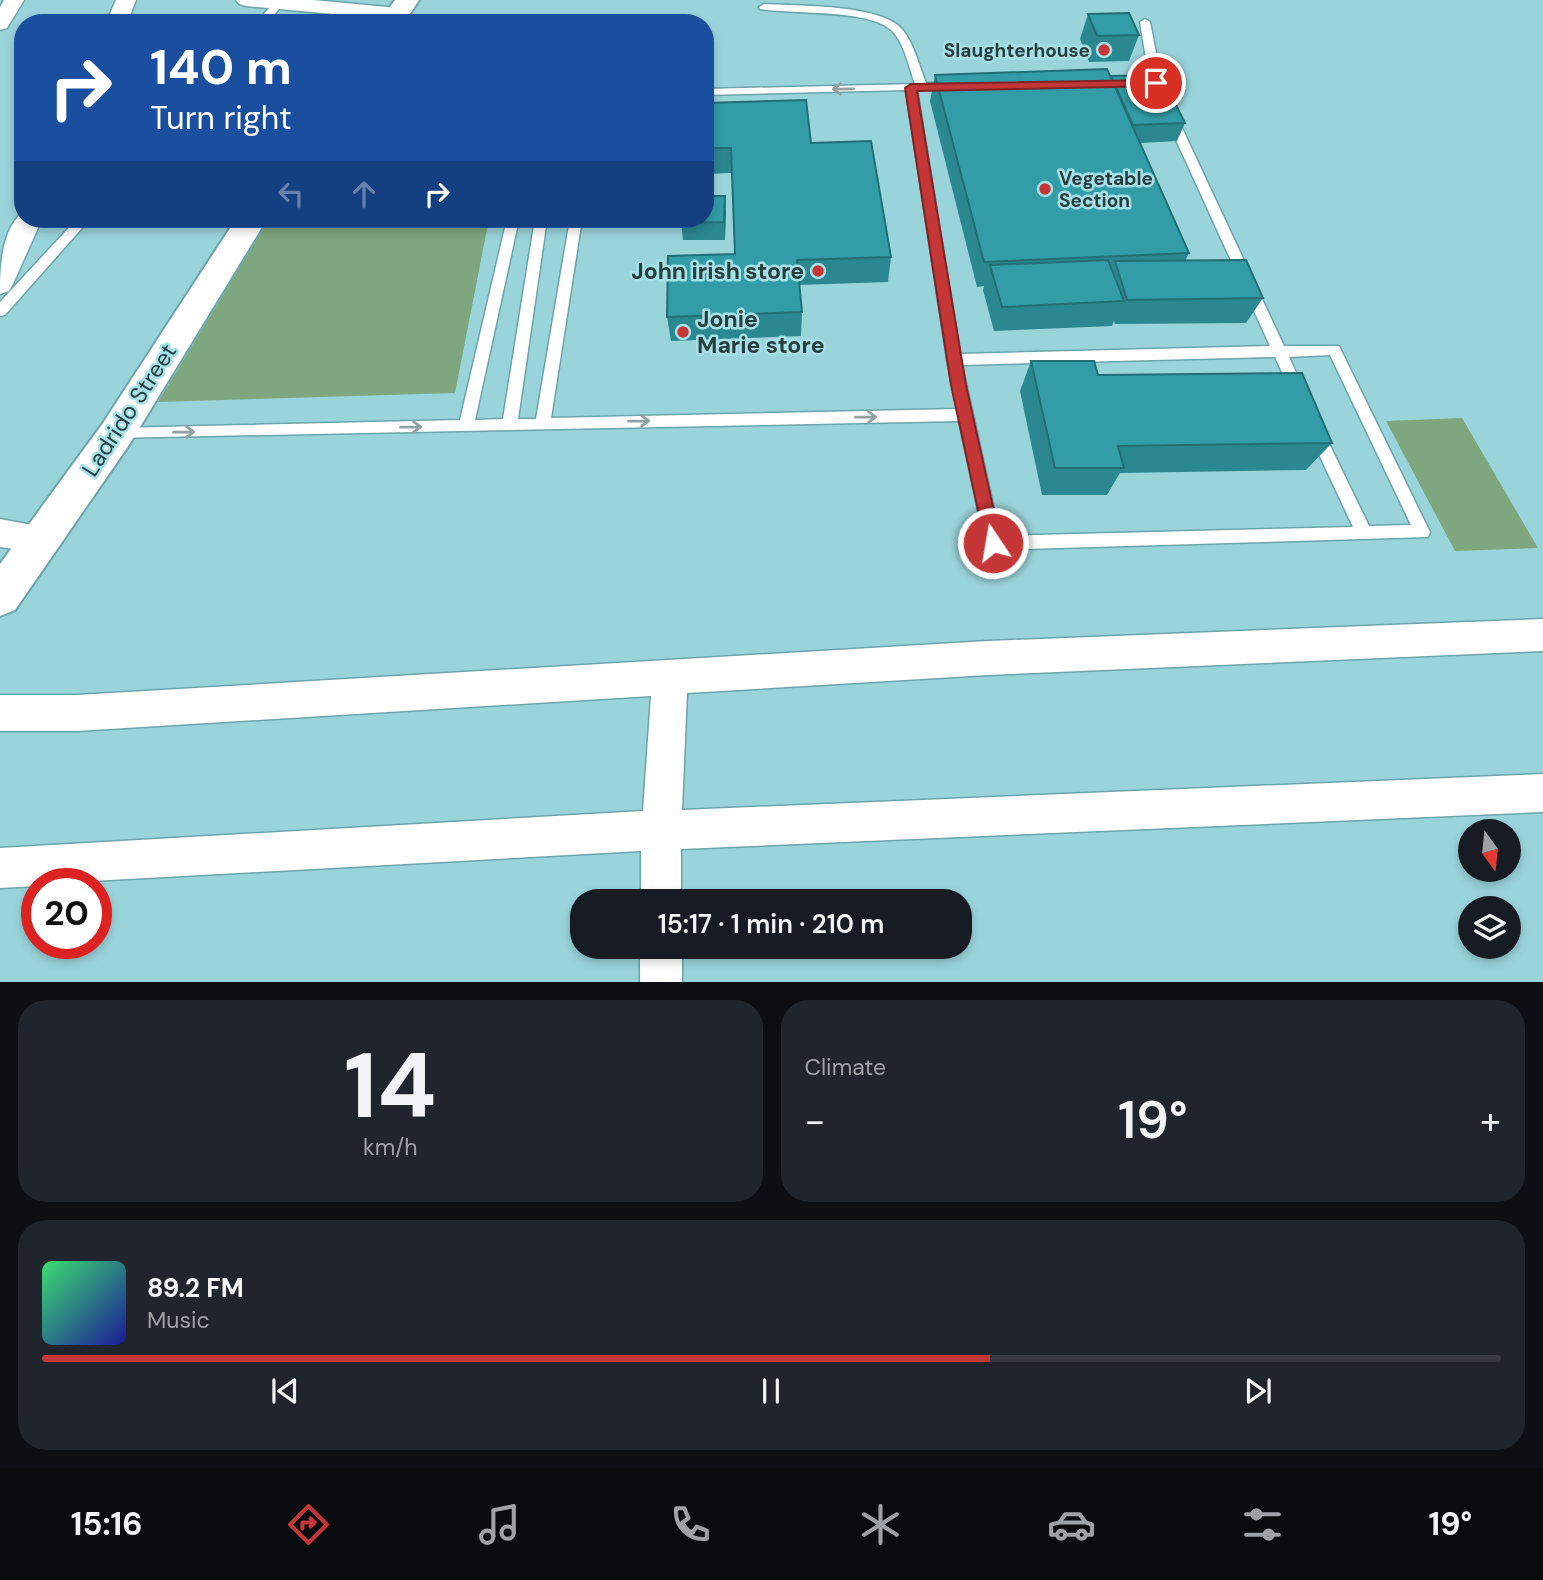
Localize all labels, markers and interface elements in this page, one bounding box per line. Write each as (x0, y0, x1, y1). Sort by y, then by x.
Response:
text: 140 m (150, 35, 292, 99)
place label: Slaughterhouse (944, 38, 1090, 63)
icon: right (35, 42, 126, 133)
marker: Slaughterhouse (1096, 42, 1112, 58)
pin (1126, 53, 1186, 113)
icon: arrive (1137, 64, 1175, 102)
one-way arrow (831, 82, 854, 96)
text: Turn right (150, 97, 292, 139)
place label: Vegetable Section (1059, 166, 1153, 213)
icon: left (272, 175, 310, 213)
icon: ahead (345, 175, 383, 213)
icon: right (418, 175, 456, 213)
marker: Vegetable Section (1037, 181, 1053, 197)
place label: John irish store (631, 256, 804, 286)
marker: John irish store (810, 263, 826, 279)
place label: Jonie Marie store (697, 304, 824, 360)
marker: Jonie Marie store (675, 324, 691, 340)
street label: Ladrido Street (75, 338, 183, 482)
one-way arrow (854, 410, 877, 424)
one-way arrow (627, 414, 650, 428)
one-way arrow (399, 420, 422, 433)
one-way arrow (172, 426, 195, 439)
position arrow (956, 506, 1030, 580)
north arrow (1458, 819, 1521, 882)
map controls (1458, 819, 1521, 959)
speed limit sign: 20 (21, 868, 112, 959)
button: layers (1458, 896, 1521, 959)
text: 15:17 · 1 min · 210 m (658, 907, 884, 941)
text: 14 (344, 1027, 436, 1145)
text: Climate (805, 1052, 886, 1082)
text: 19° (1118, 1086, 1188, 1154)
text: − (805, 1096, 825, 1146)
text: + (1480, 1096, 1501, 1146)
text: km/h (363, 1132, 417, 1162)
text: 89.2 FM (147, 1271, 244, 1305)
text: Music (147, 1305, 210, 1335)
icon: previous (266, 1372, 304, 1410)
icon: pause (752, 1372, 790, 1410)
icon: next (1239, 1372, 1277, 1410)
icon: directions (284, 1500, 333, 1549)
icon: music (475, 1500, 524, 1549)
icon: phone (666, 1500, 715, 1549)
icon: climate (856, 1500, 905, 1549)
icon: car (1047, 1500, 1096, 1549)
icon: filters (1238, 1500, 1287, 1549)
text: 15:16 (71, 1503, 142, 1545)
text: 19° (1429, 1503, 1472, 1545)

